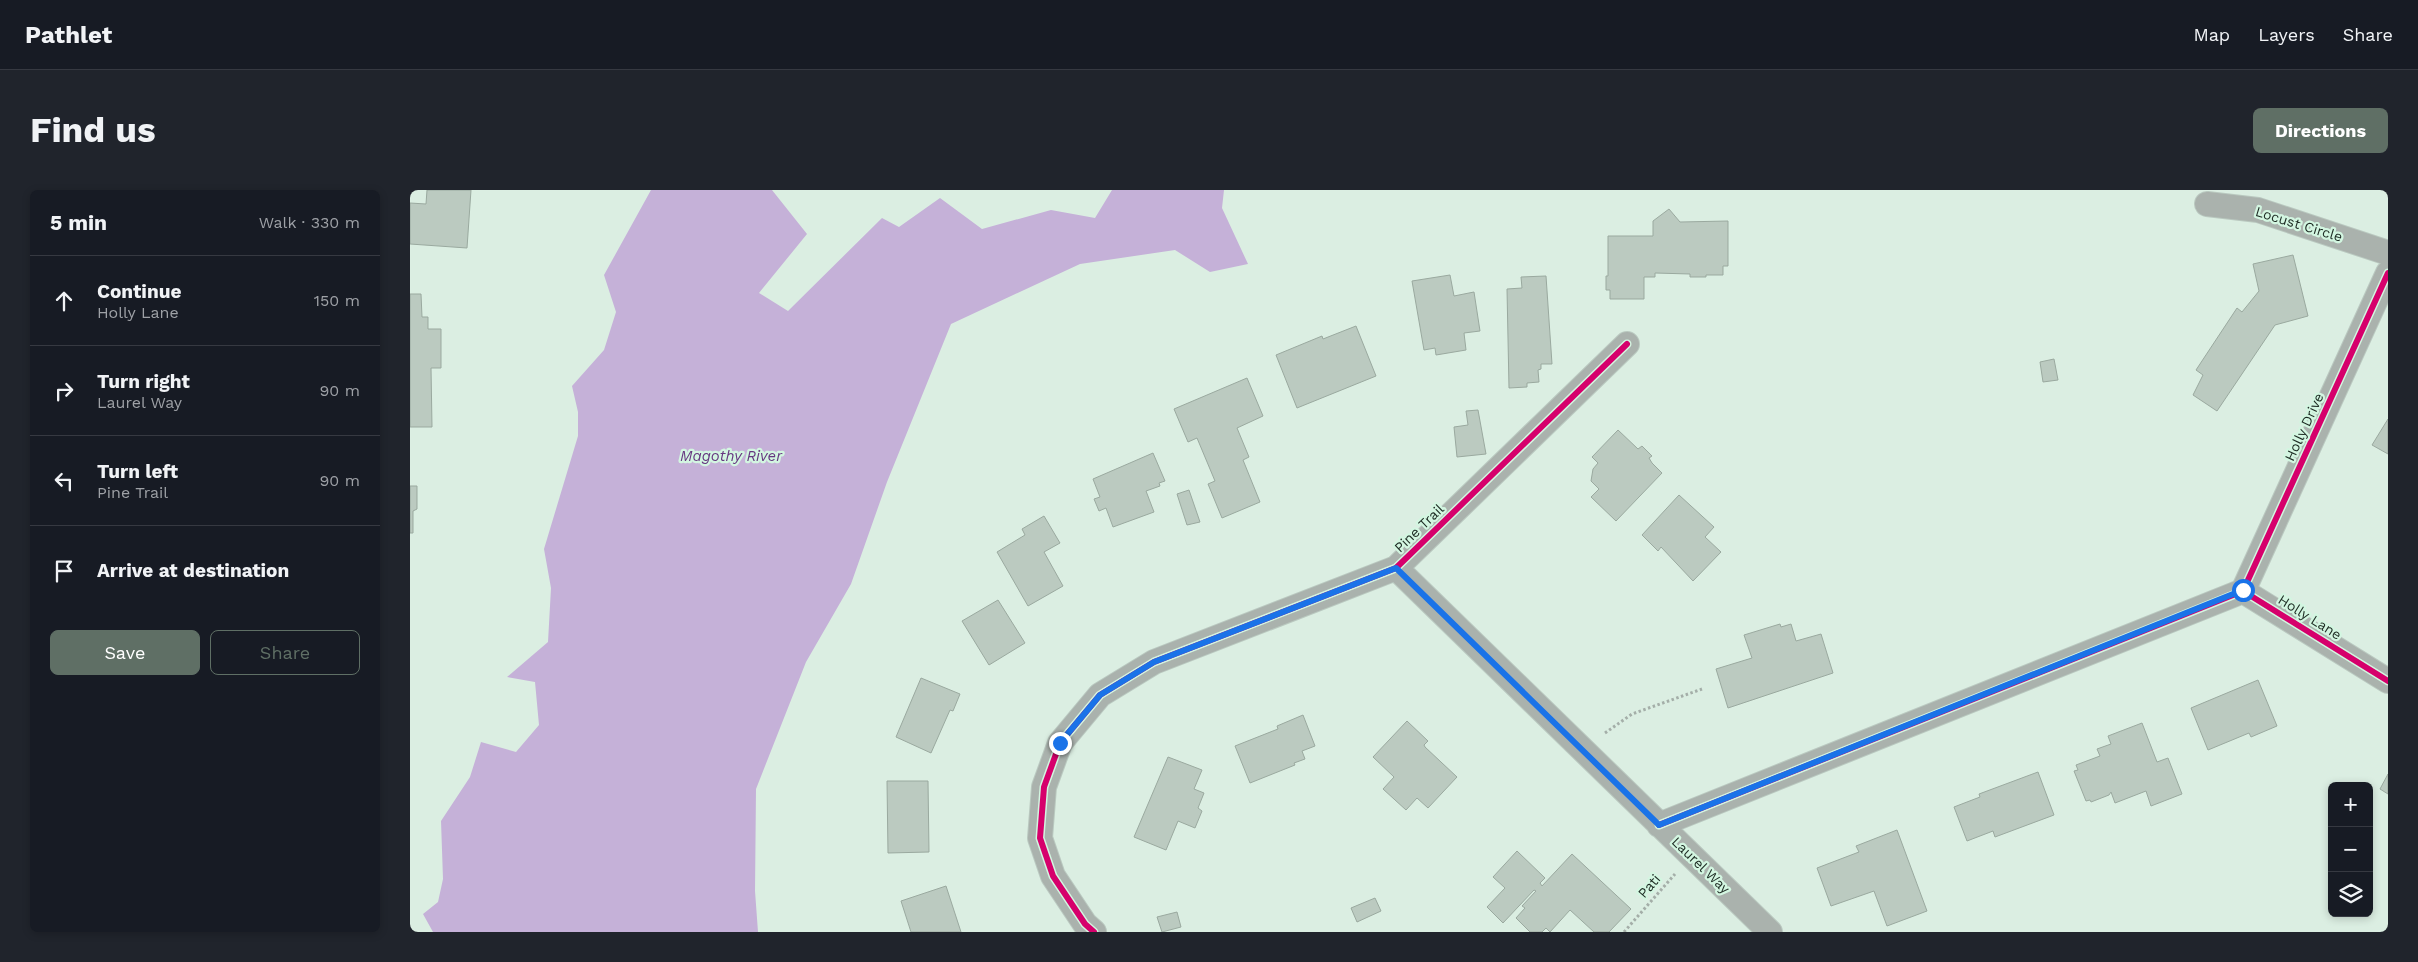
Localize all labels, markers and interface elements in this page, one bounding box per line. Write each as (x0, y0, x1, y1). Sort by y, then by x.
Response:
text: Pathlet (25, 21, 112, 49)
text: Map (2193, 24, 2230, 45)
text: Layers (2258, 24, 2315, 45)
text: Share (2343, 24, 2393, 45)
button: Directions (2253, 108, 2388, 153)
text: Find us (30, 109, 156, 151)
street label: Locust Circle (2254, 203, 2344, 245)
text: 5 min (50, 210, 107, 235)
text: Walk · 330 m (259, 213, 360, 232)
text: Continue (97, 280, 181, 303)
icon: ahead (50, 287, 78, 315)
text: 150 m (314, 291, 360, 310)
text: Holly Lane (97, 303, 179, 322)
text: Turn right (97, 370, 190, 393)
icon: right (50, 377, 78, 405)
text: 90 m (319, 381, 360, 400)
street label: Holly Drive (2281, 390, 2327, 464)
text: Laurel Way (97, 393, 182, 412)
water label: Magothy River (680, 447, 783, 465)
text: Turn left (97, 460, 178, 483)
icon: left (50, 467, 78, 495)
text: 90 m (319, 471, 360, 490)
text: Pine Trail (97, 483, 168, 502)
street label: Pine Trail (1391, 500, 1447, 555)
icon: arrive (50, 557, 78, 585)
text: Arrive at destination (97, 559, 289, 582)
route start (2232, 579, 2255, 602)
street label: Holly Lane (2275, 591, 2345, 643)
button: Save (50, 630, 200, 675)
button: Share (210, 630, 360, 675)
route end (1049, 732, 1072, 755)
map controls (2328, 782, 2373, 917)
button: + (2328, 782, 2373, 827)
button: − (2328, 827, 2373, 872)
street label: Laurel Way (1669, 833, 1734, 897)
street label: Pati (1635, 871, 1663, 901)
button: layers (2328, 872, 2373, 917)

